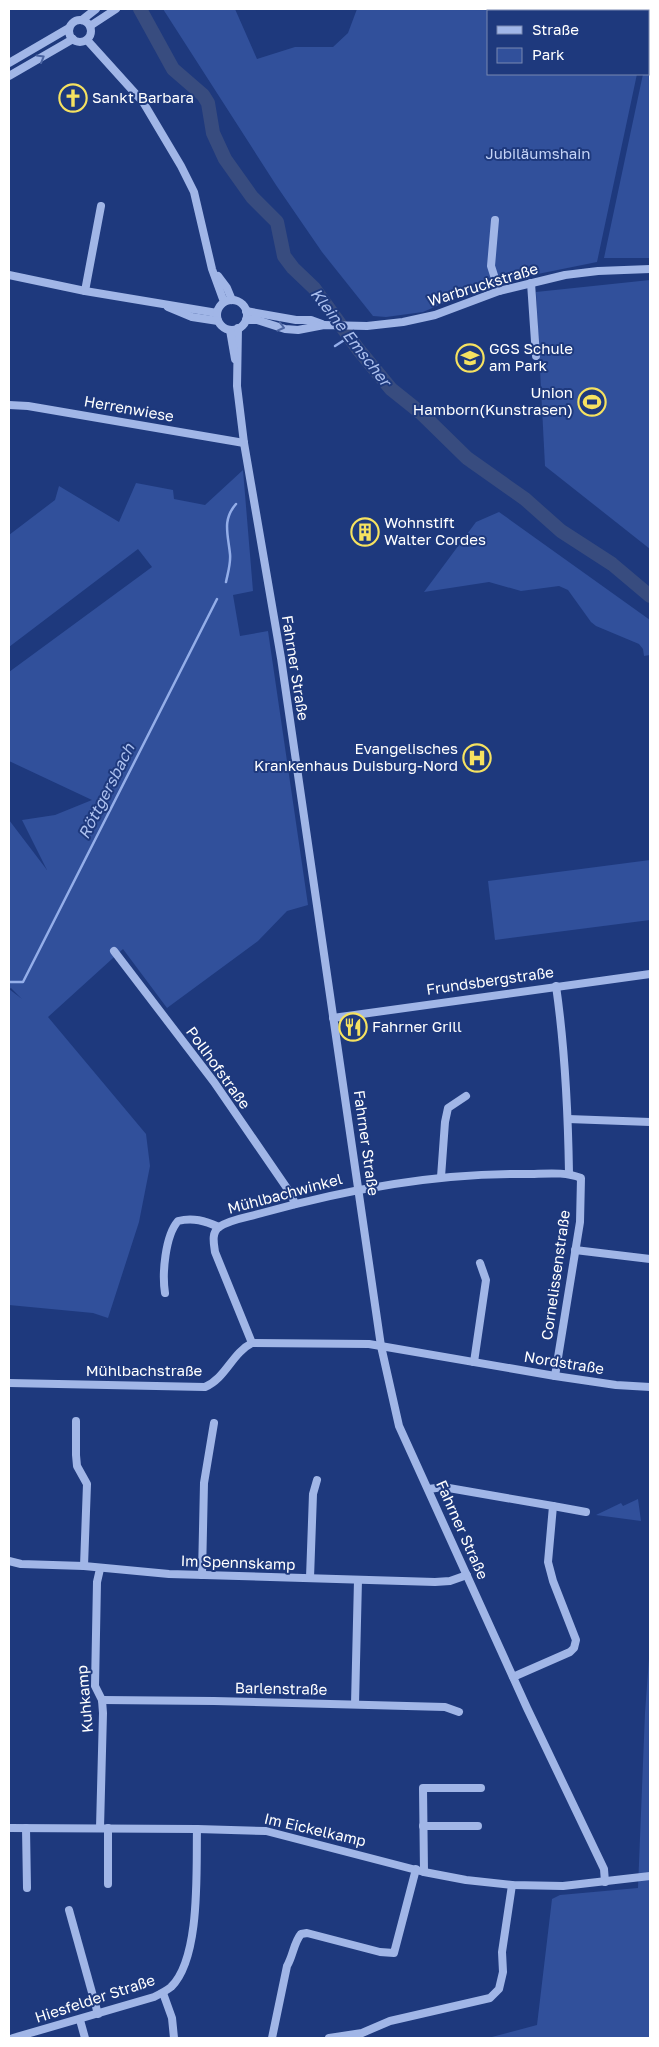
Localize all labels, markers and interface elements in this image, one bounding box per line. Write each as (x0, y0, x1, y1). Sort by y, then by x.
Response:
legend (487, 10, 649, 75)
text: Straße (532, 20, 579, 38)
text: Park (532, 45, 565, 63)
one-way arrow (35, 54, 44, 64)
church icon: Sankt Barbara (58, 83, 88, 113)
place label: Sankt Barbara (92, 88, 194, 106)
park label: Jubiläumshain (485, 144, 591, 162)
street label: Warbruckstraße (425, 259, 540, 309)
water label: Kleine Emscher (306, 284, 397, 392)
one-way arrow (276, 321, 285, 332)
place label: GGS Schule am Park (489, 339, 573, 374)
school or university icon: GGS Schule am Park (455, 343, 485, 373)
place label: Union Hamborn(Kunstrasen) (413, 383, 573, 418)
sports icon: Union Hamborn(Kunstrasen) (577, 387, 607, 417)
street label: Herrenwiese (83, 391, 176, 425)
place label: Wohnstift Walter Cordes (384, 513, 486, 548)
building icon: Wohnstift Walter Cordes (350, 517, 380, 547)
street label: Fahrner Straße (279, 614, 313, 722)
water label: Röttgersbach (73, 739, 139, 842)
place label: Evangelisches Krankenhaus Duisburg-Nord (254, 739, 458, 774)
hospital icon: Evangelisches Krankenhaus Duisburg-Nord (462, 743, 492, 773)
street label: Frundsbergstraße (425, 962, 555, 998)
restaurant icon: Fahrner Grill (338, 1012, 368, 1042)
place label: Fahrner Grill (372, 1017, 462, 1035)
street label: Pollhofstraße (183, 1023, 255, 1112)
street label: Fahrner Straße (351, 1089, 383, 1197)
street label: Mühlbachwinkel (225, 1169, 344, 1217)
street label: Cornelissenstraße (537, 1208, 573, 1341)
street label: Nordstraße (523, 1347, 606, 1377)
street label: Mühlbachstraße (86, 1361, 203, 1379)
street label: Fahrner Straße (433, 1477, 493, 1582)
street label: Im Spennskamp (180, 1551, 296, 1573)
street label: Kuhkamp (72, 1665, 96, 1734)
street label: Barlenstraße (235, 1678, 328, 1698)
street label: Im Eickelkamp (263, 1809, 368, 1849)
street label: Hiesfelder Straße (32, 1970, 157, 2026)

